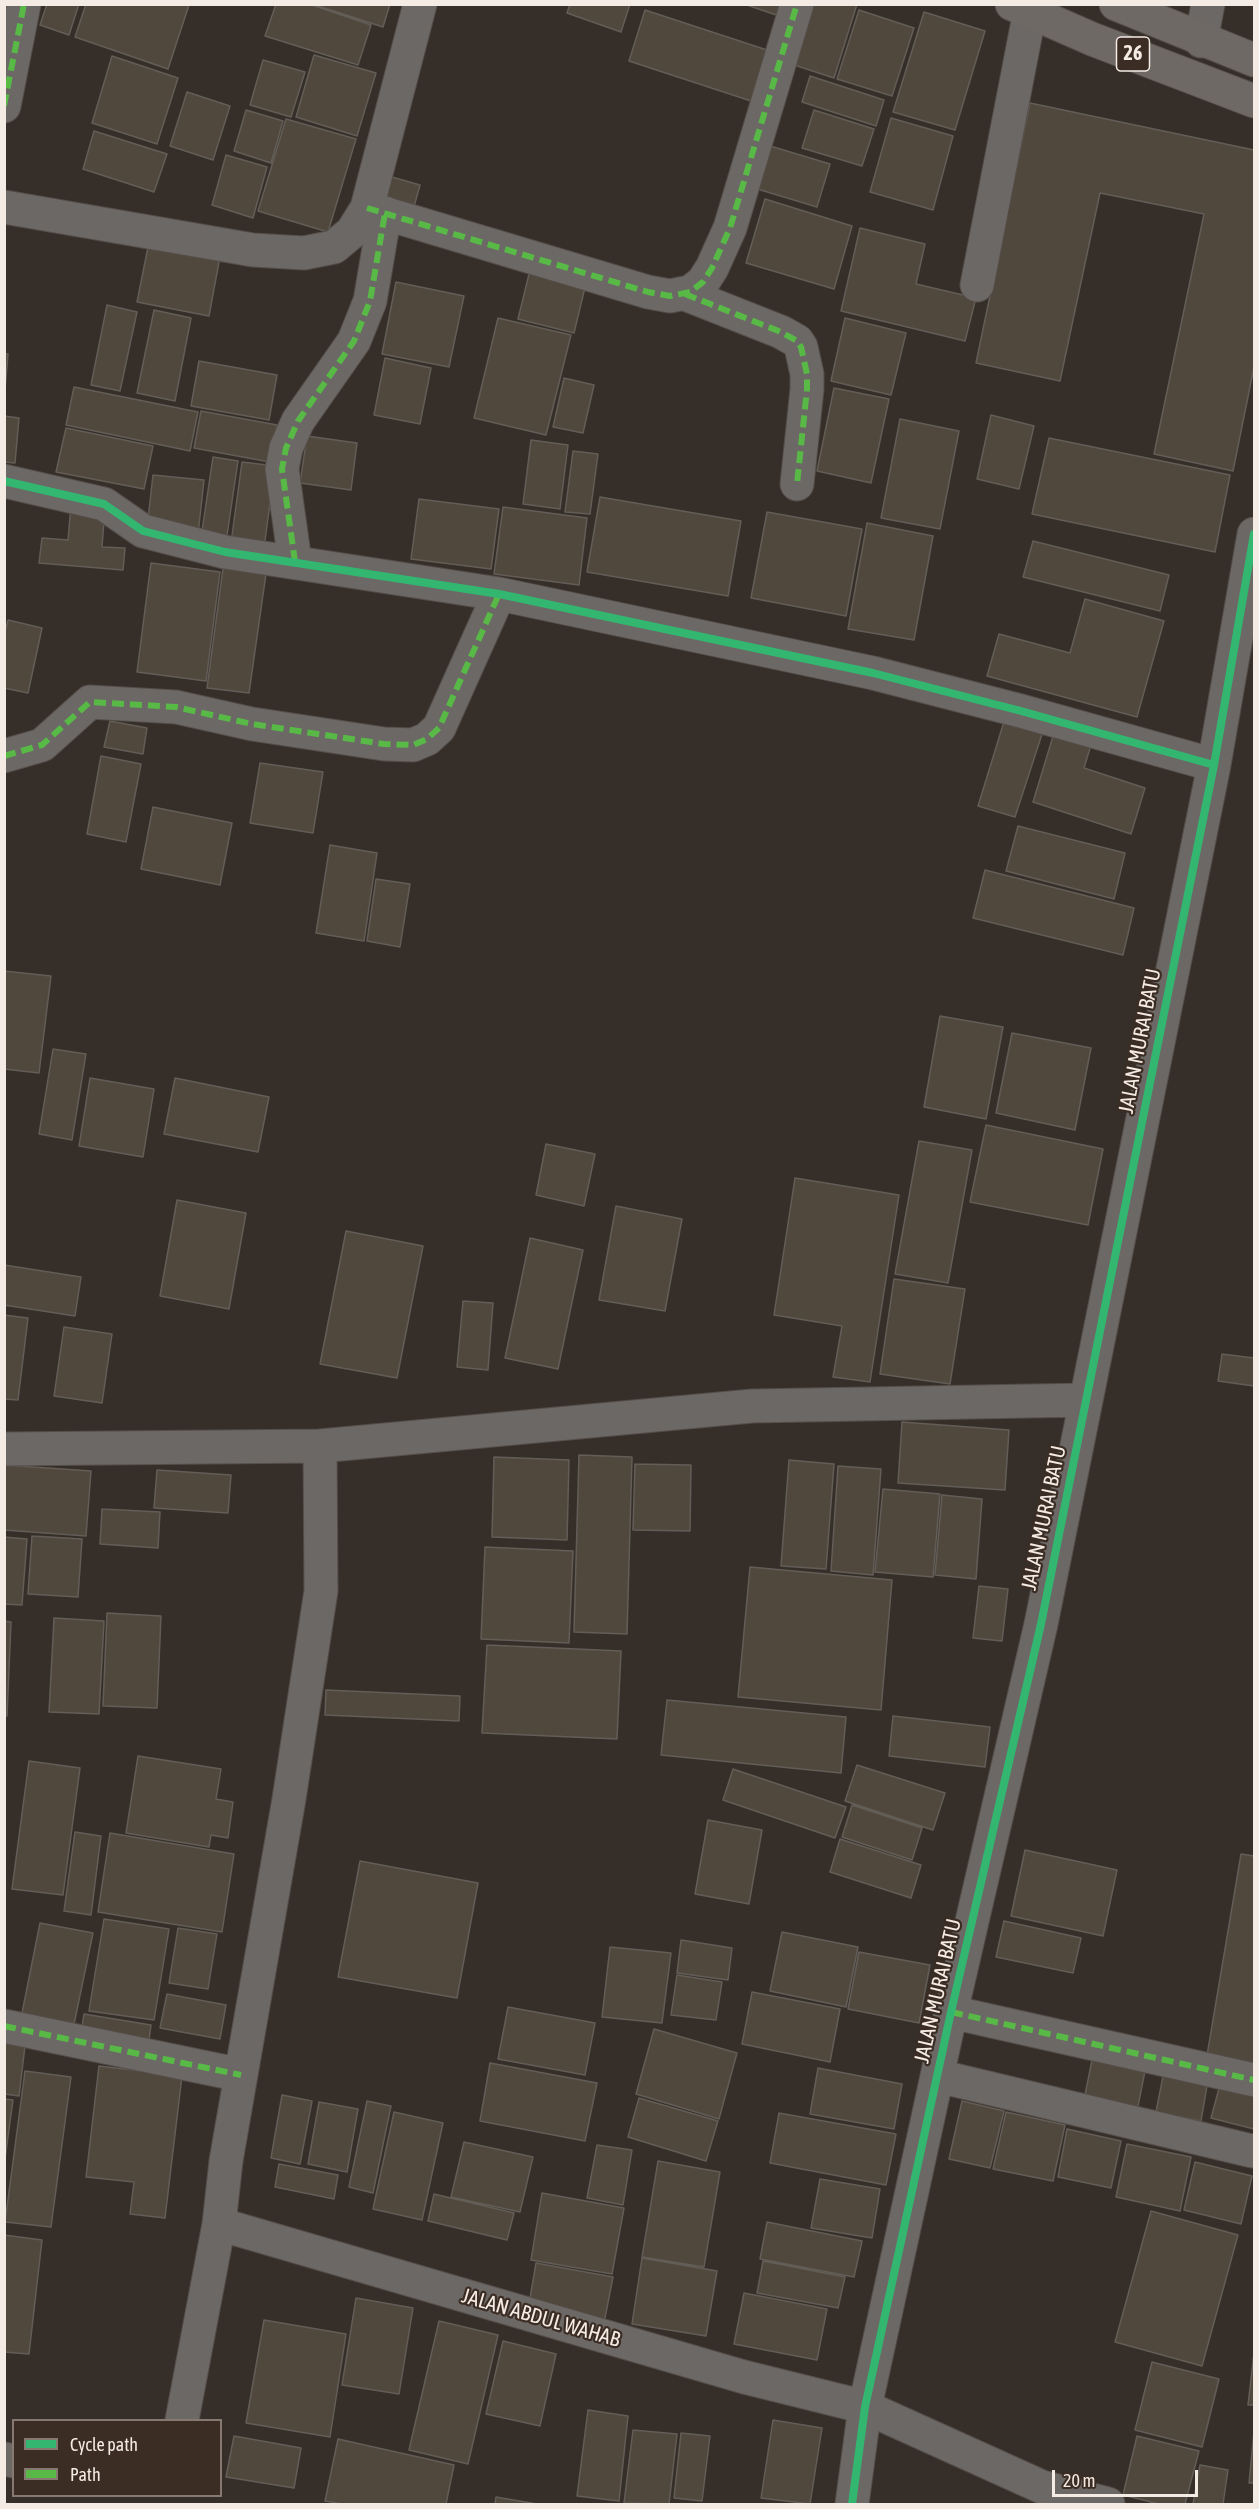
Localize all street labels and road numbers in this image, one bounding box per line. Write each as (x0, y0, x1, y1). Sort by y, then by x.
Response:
road number: 26 (1116, 37, 1150, 71)
street label: JALAN MURAI BATU (1114, 966, 1166, 1116)
street label: JALAN MURAI BATU (1016, 1443, 1072, 1593)
street label: JALAN MURAI BATU (909, 1916, 967, 2066)
street label: JALAN ABDUL WAHAB (459, 2283, 623, 2353)

